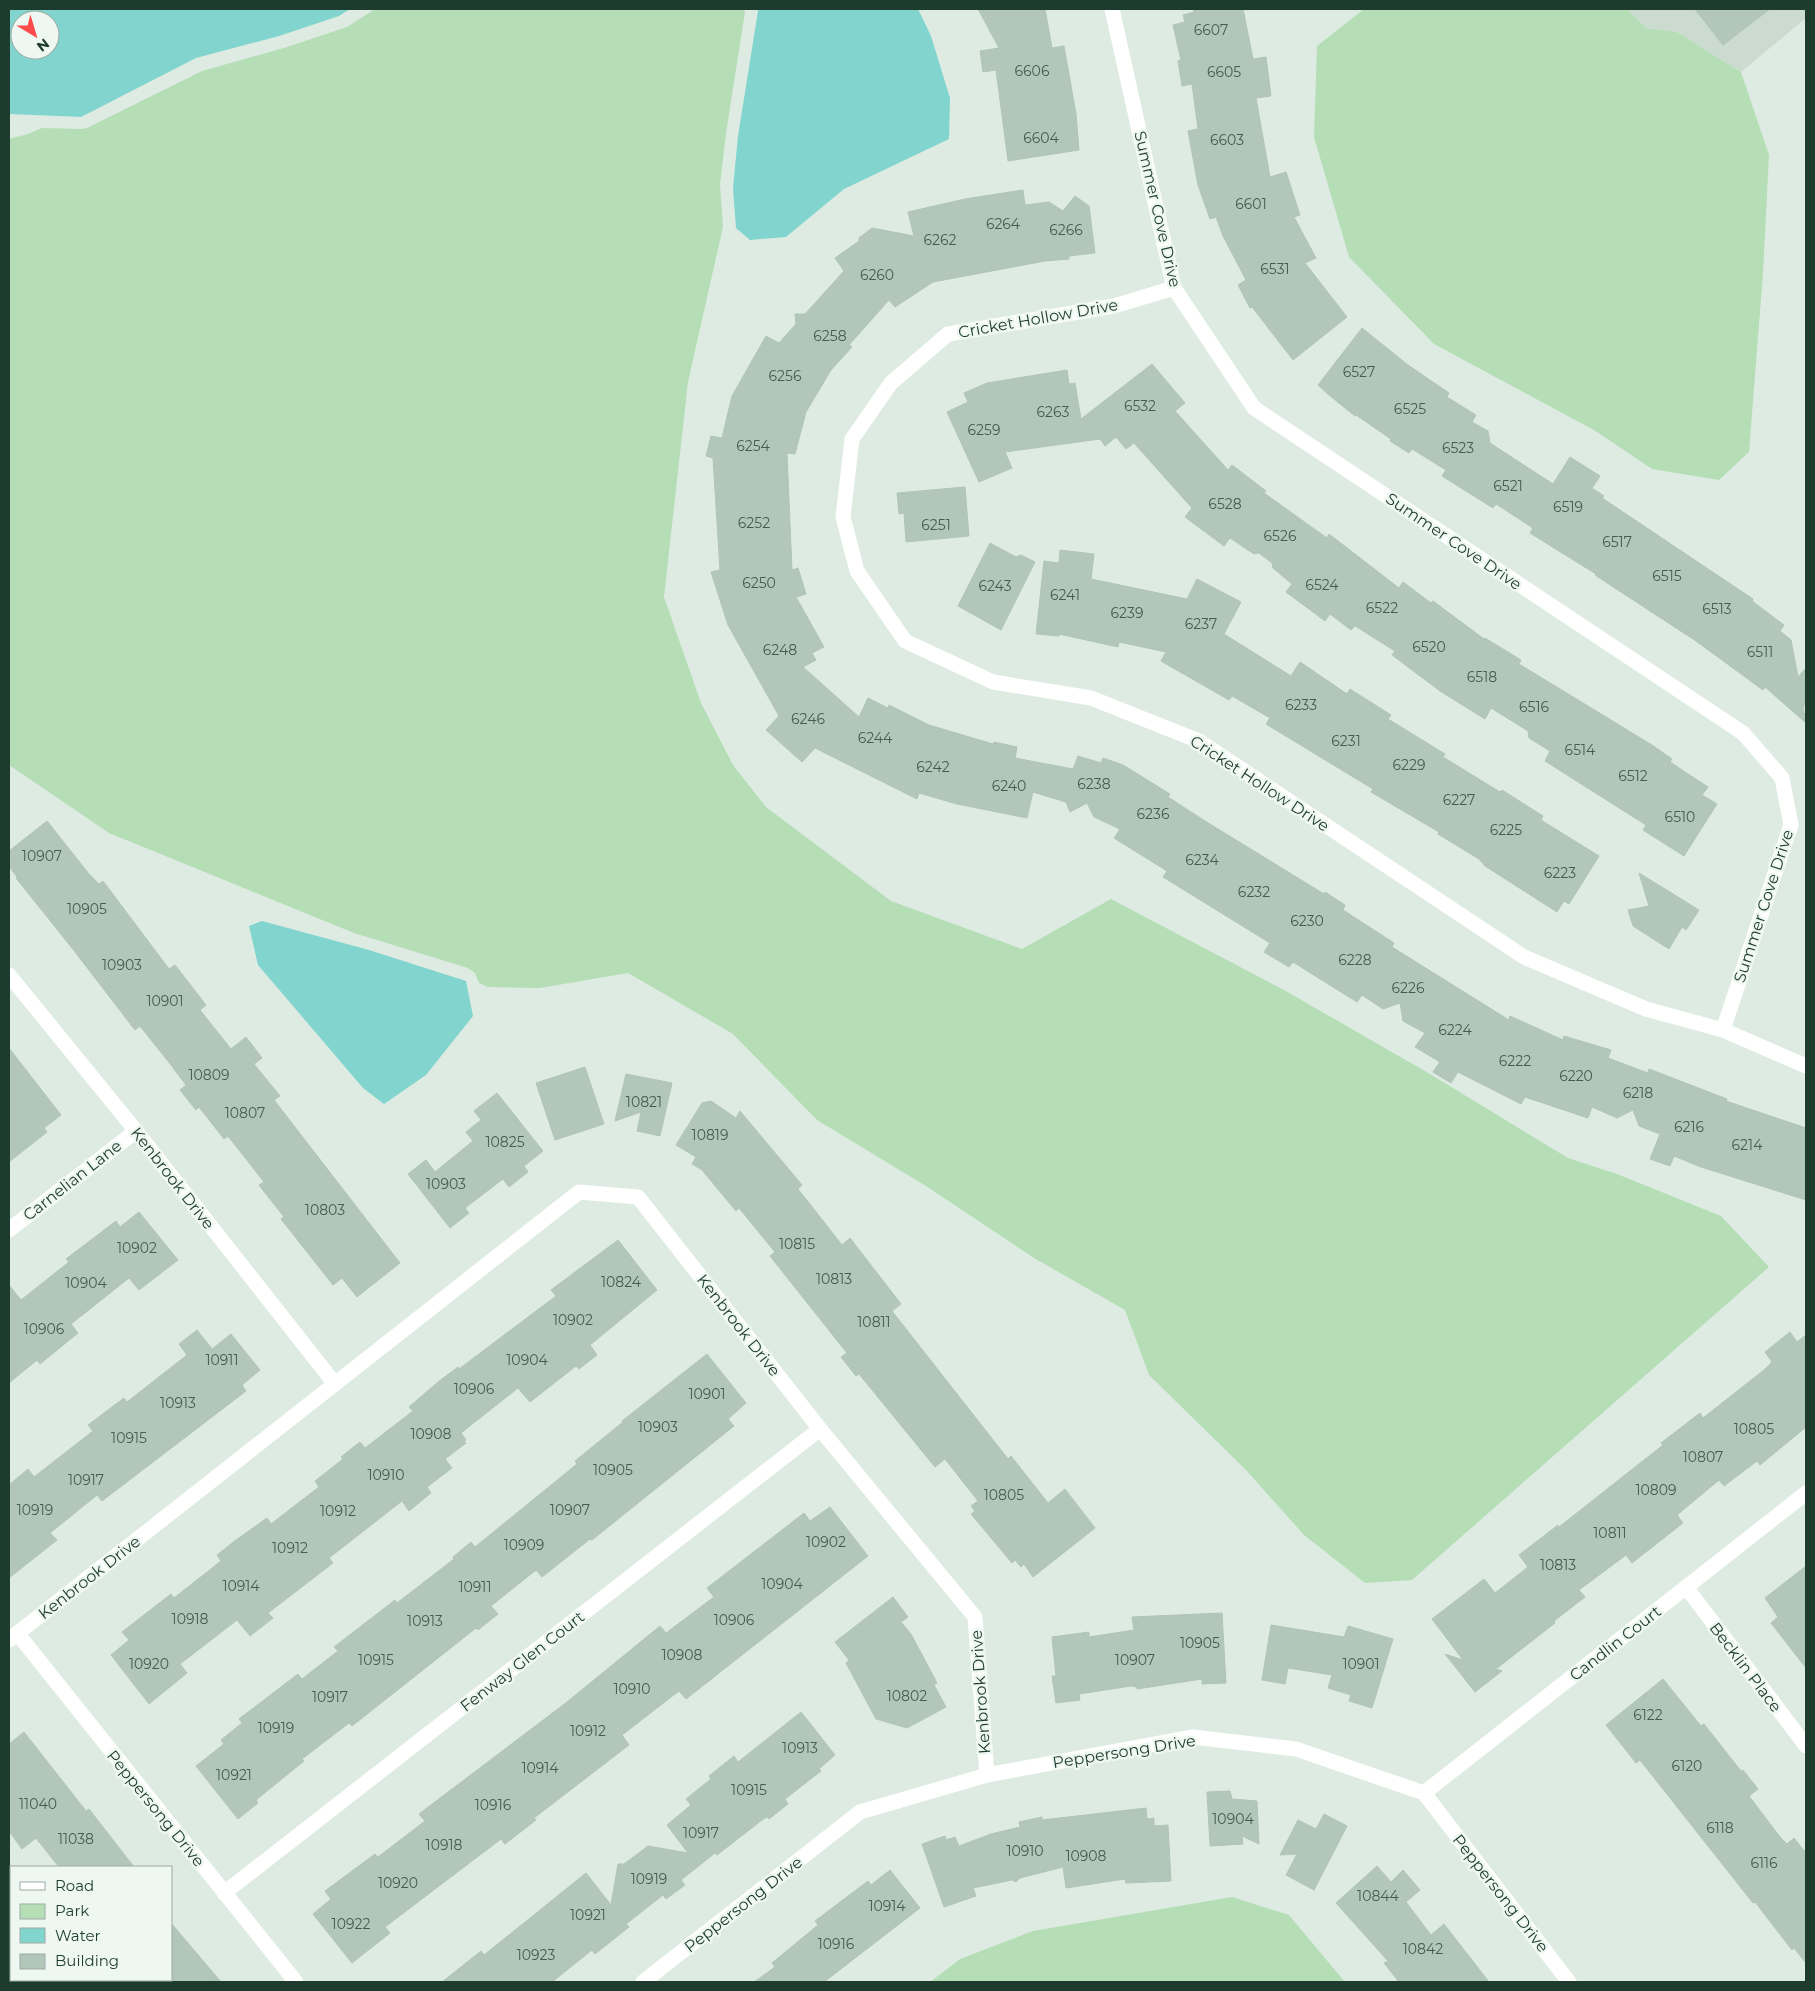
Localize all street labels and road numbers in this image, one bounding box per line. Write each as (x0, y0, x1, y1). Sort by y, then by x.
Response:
street label: Summer Cove Drive (1130, 129, 1185, 289)
street label: Cricket Hollow Drive (957, 295, 1120, 342)
street label: Summer Cove Drive (1382, 489, 1525, 594)
street label: Cricket Hollow Drive (1187, 731, 1333, 836)
street label: Summer Cove Drive (1730, 827, 1797, 985)
street label: Kenbrook Drive (127, 1123, 218, 1233)
street label: Carnelian Lane (19, 1136, 125, 1225)
street label: Kenbrook Drive (693, 1270, 784, 1380)
street label: Kenbrook Drive (34, 1532, 144, 1623)
street label: Candlin Court (1566, 1601, 1665, 1685)
street label: Fenway Glen Court (457, 1607, 589, 1716)
street label: Becklin Place (1706, 1619, 1786, 1716)
street label: Kenbrook Drive (967, 1629, 994, 1755)
street label: Peppersong Drive (1051, 1731, 1197, 1772)
street label: Peppersong Drive (103, 1746, 208, 1870)
street label: Peppersong Drive (1449, 1831, 1553, 1956)
street label: Peppersong Drive (681, 1852, 806, 1956)

